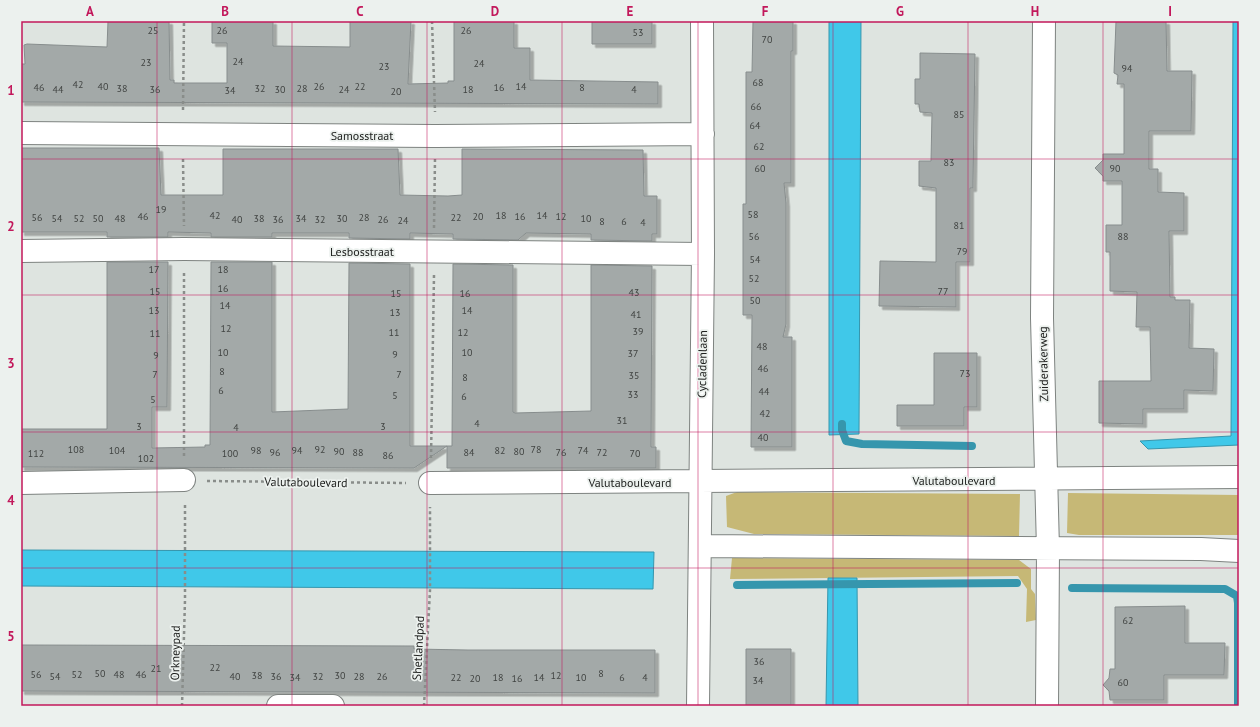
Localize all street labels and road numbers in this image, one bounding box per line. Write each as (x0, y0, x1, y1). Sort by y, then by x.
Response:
street label: Samosstraat (331, 128, 393, 143)
street label: Lesbosstraat (330, 244, 394, 259)
street label: Zuiderakerweg (1035, 326, 1051, 402)
street label: Cycladenlaan (694, 330, 710, 398)
street label: Valutaboulevard (911, 473, 996, 488)
street label: Valutaboulevard (263, 474, 348, 490)
street label: Valutaboulevard (587, 475, 672, 490)
street label: Shetlandpad (409, 615, 427, 681)
street label: Orkneypad (167, 625, 183, 681)

